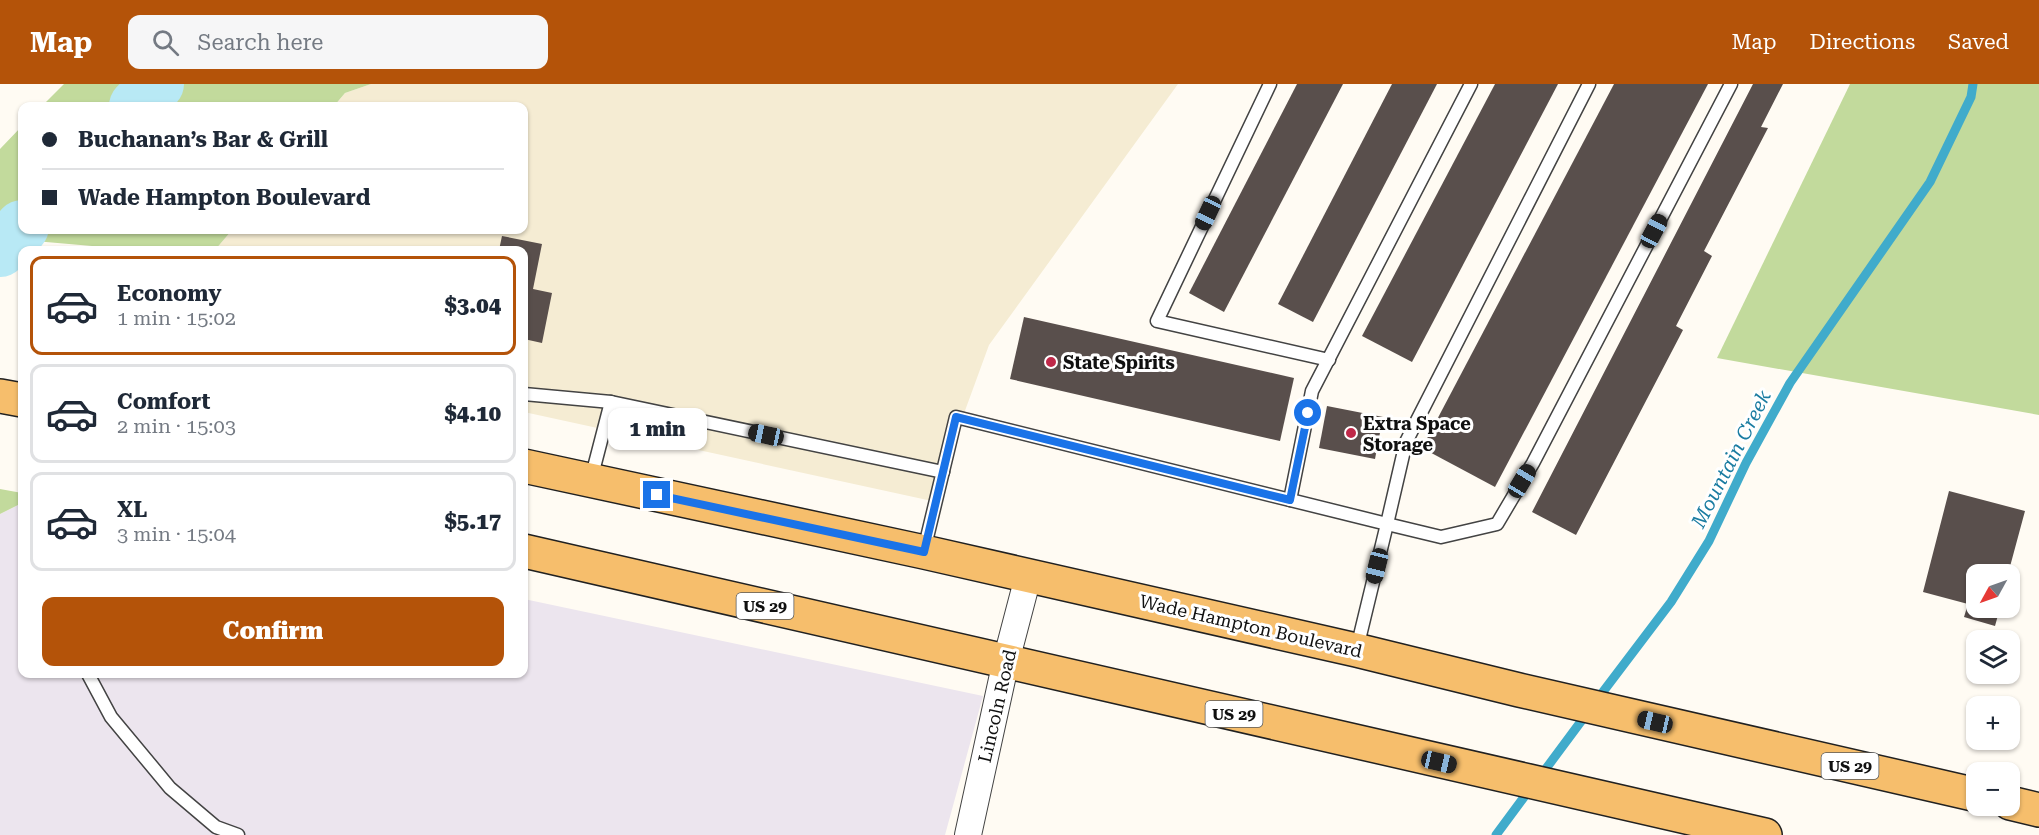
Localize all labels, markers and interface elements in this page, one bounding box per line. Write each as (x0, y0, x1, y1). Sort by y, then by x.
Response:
search box (128, 15, 548, 69)
text: Map (30, 26, 92, 59)
icon: search (149, 26, 182, 59)
text: Search here (197, 30, 323, 55)
text: Map (1732, 30, 1776, 54)
text: Directions (1809, 30, 1915, 54)
text: Saved (1948, 30, 2009, 54)
text: Buchanan’s Bar & Grill (78, 127, 328, 152)
text: Wade Hampton Boulevard (78, 185, 370, 210)
car (1192, 193, 1224, 233)
car (1638, 211, 1670, 251)
icon: car (45, 279, 99, 333)
text: Economy (117, 281, 221, 306)
text: $3.04 (444, 293, 501, 318)
text: 1 min · 15:02 (117, 306, 236, 330)
place label: State Spirits (1063, 352, 1175, 373)
marker: State Spirits (1044, 355, 1058, 369)
water label: Mountain Creek (1686, 386, 1776, 533)
icon: car (45, 387, 99, 441)
text: Comfort (117, 389, 210, 414)
route start (1294, 399, 1321, 426)
text: $4.10 (444, 401, 501, 426)
callout: 1 min (608, 408, 706, 450)
place label: Extra Space Storage (1363, 413, 1471, 455)
text: 2 min · 15:03 (117, 414, 236, 438)
text: 1 min (629, 417, 686, 441)
car (747, 422, 785, 448)
marker: Extra Space Storage (1344, 426, 1358, 440)
car (1505, 461, 1539, 501)
route end (643, 481, 670, 508)
icon: car (45, 495, 99, 549)
text: XL (117, 497, 147, 522)
text: $5.17 (444, 509, 501, 534)
text: 3 min · 15:04 (117, 522, 236, 546)
car (1364, 546, 1390, 586)
north arrow (1966, 564, 2020, 618)
map controls (1966, 564, 2020, 816)
street label: Wade Hampton Boulevard (1138, 590, 1365, 662)
road number: US 29 (736, 593, 794, 619)
button: Confirm (42, 597, 504, 666)
button: layers (1966, 630, 2020, 684)
street label: Lincoln Road (974, 647, 1020, 765)
button: + (1966, 696, 2020, 750)
road number: US 29 (1206, 701, 1262, 727)
car (1635, 709, 1675, 735)
car (1419, 749, 1459, 775)
road number: US 29 (1822, 753, 1878, 779)
button: − (1966, 762, 2020, 816)

